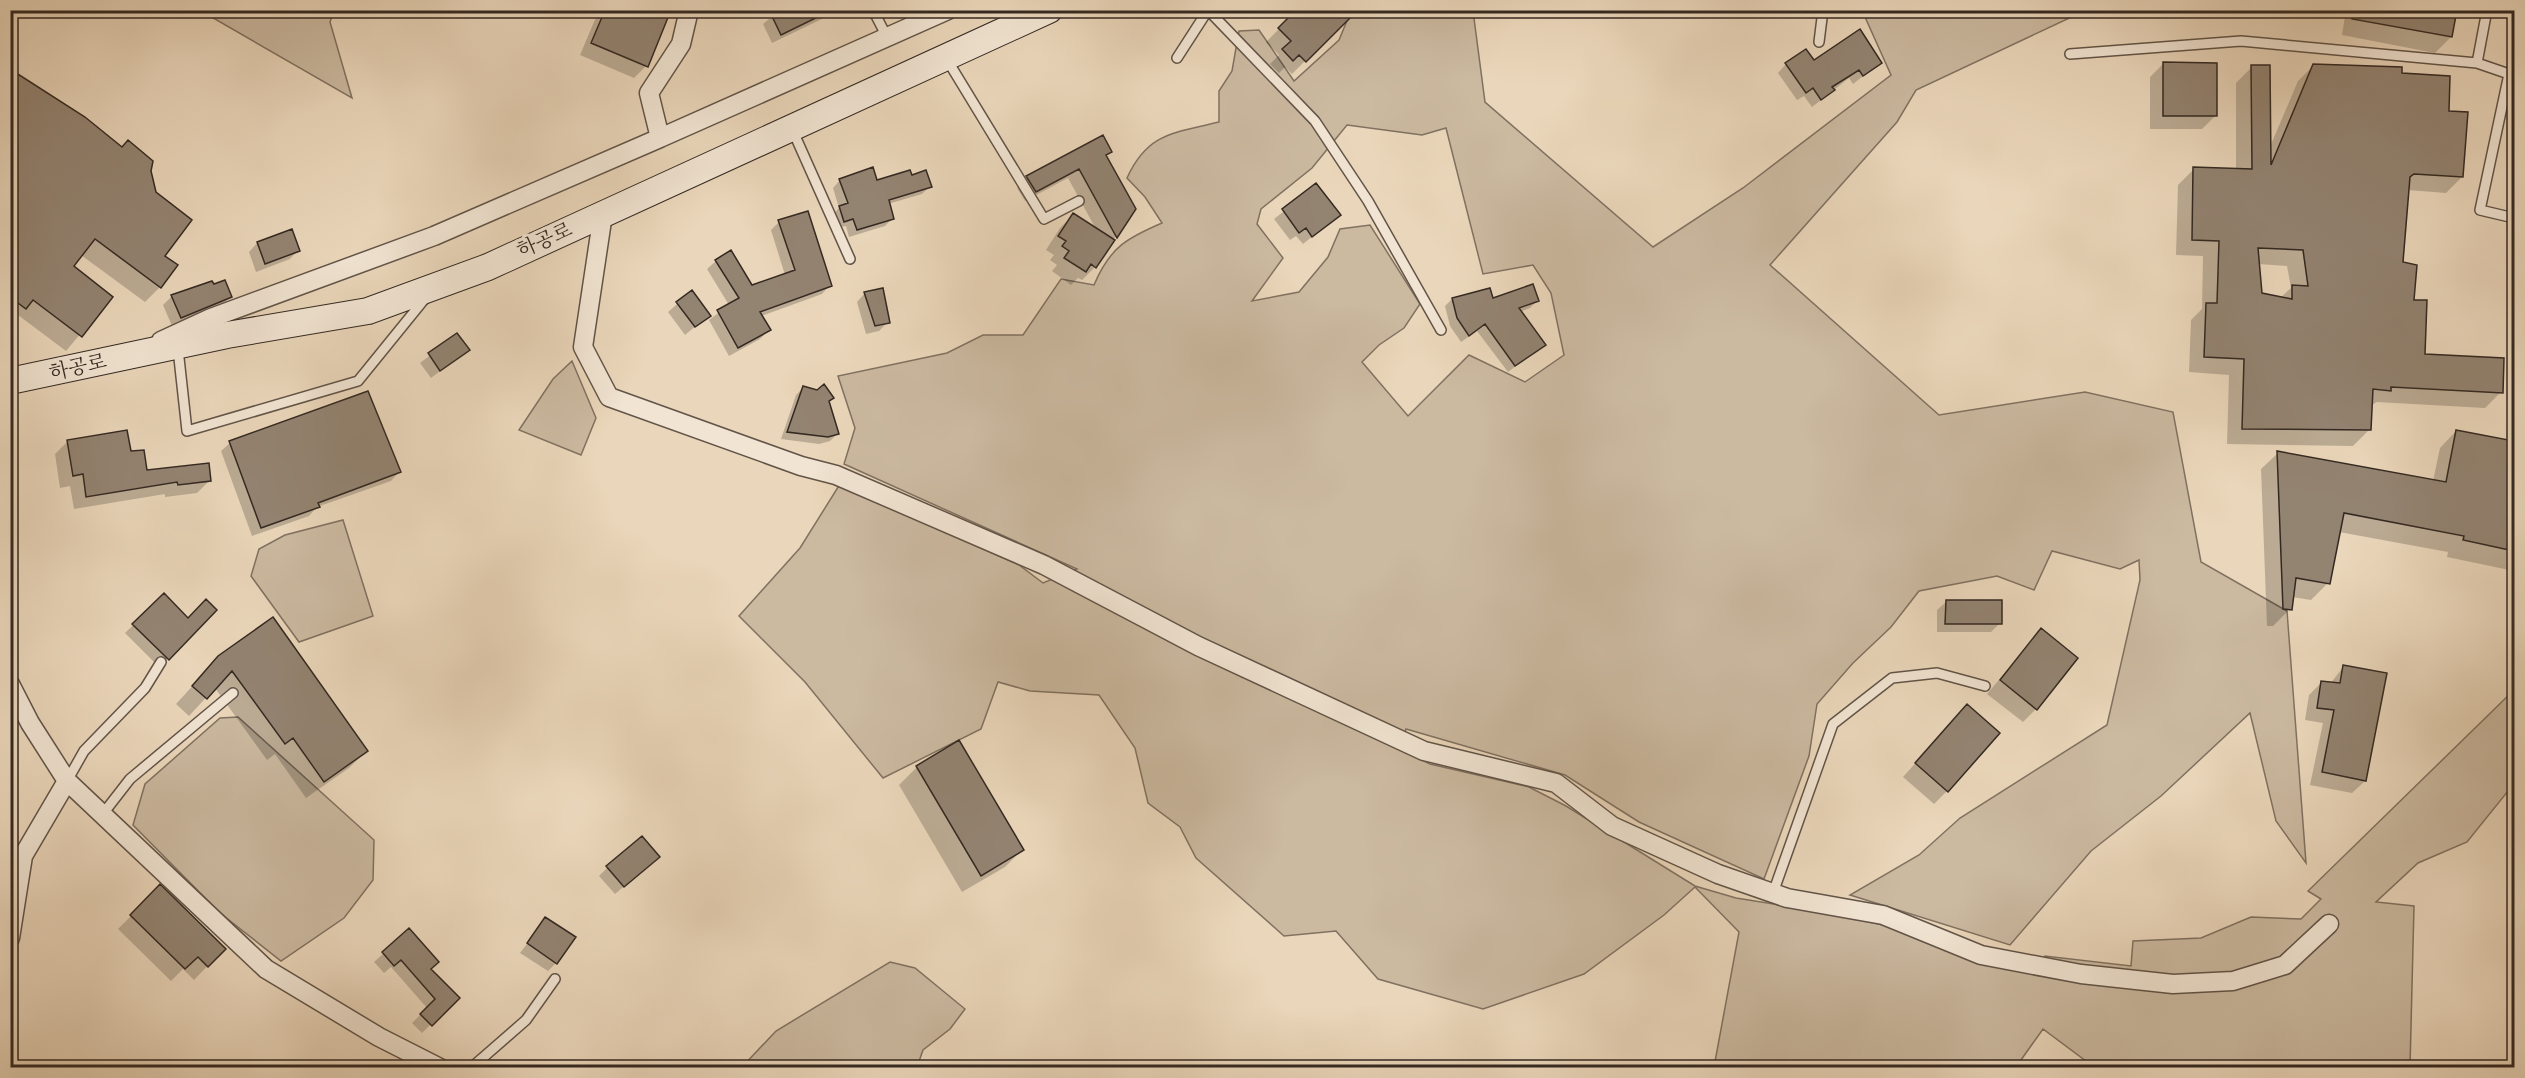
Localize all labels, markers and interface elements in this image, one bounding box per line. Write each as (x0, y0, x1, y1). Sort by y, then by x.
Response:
street label: 하공로 (513, 218, 577, 264)
street label: 하공로 (47, 349, 109, 387)

